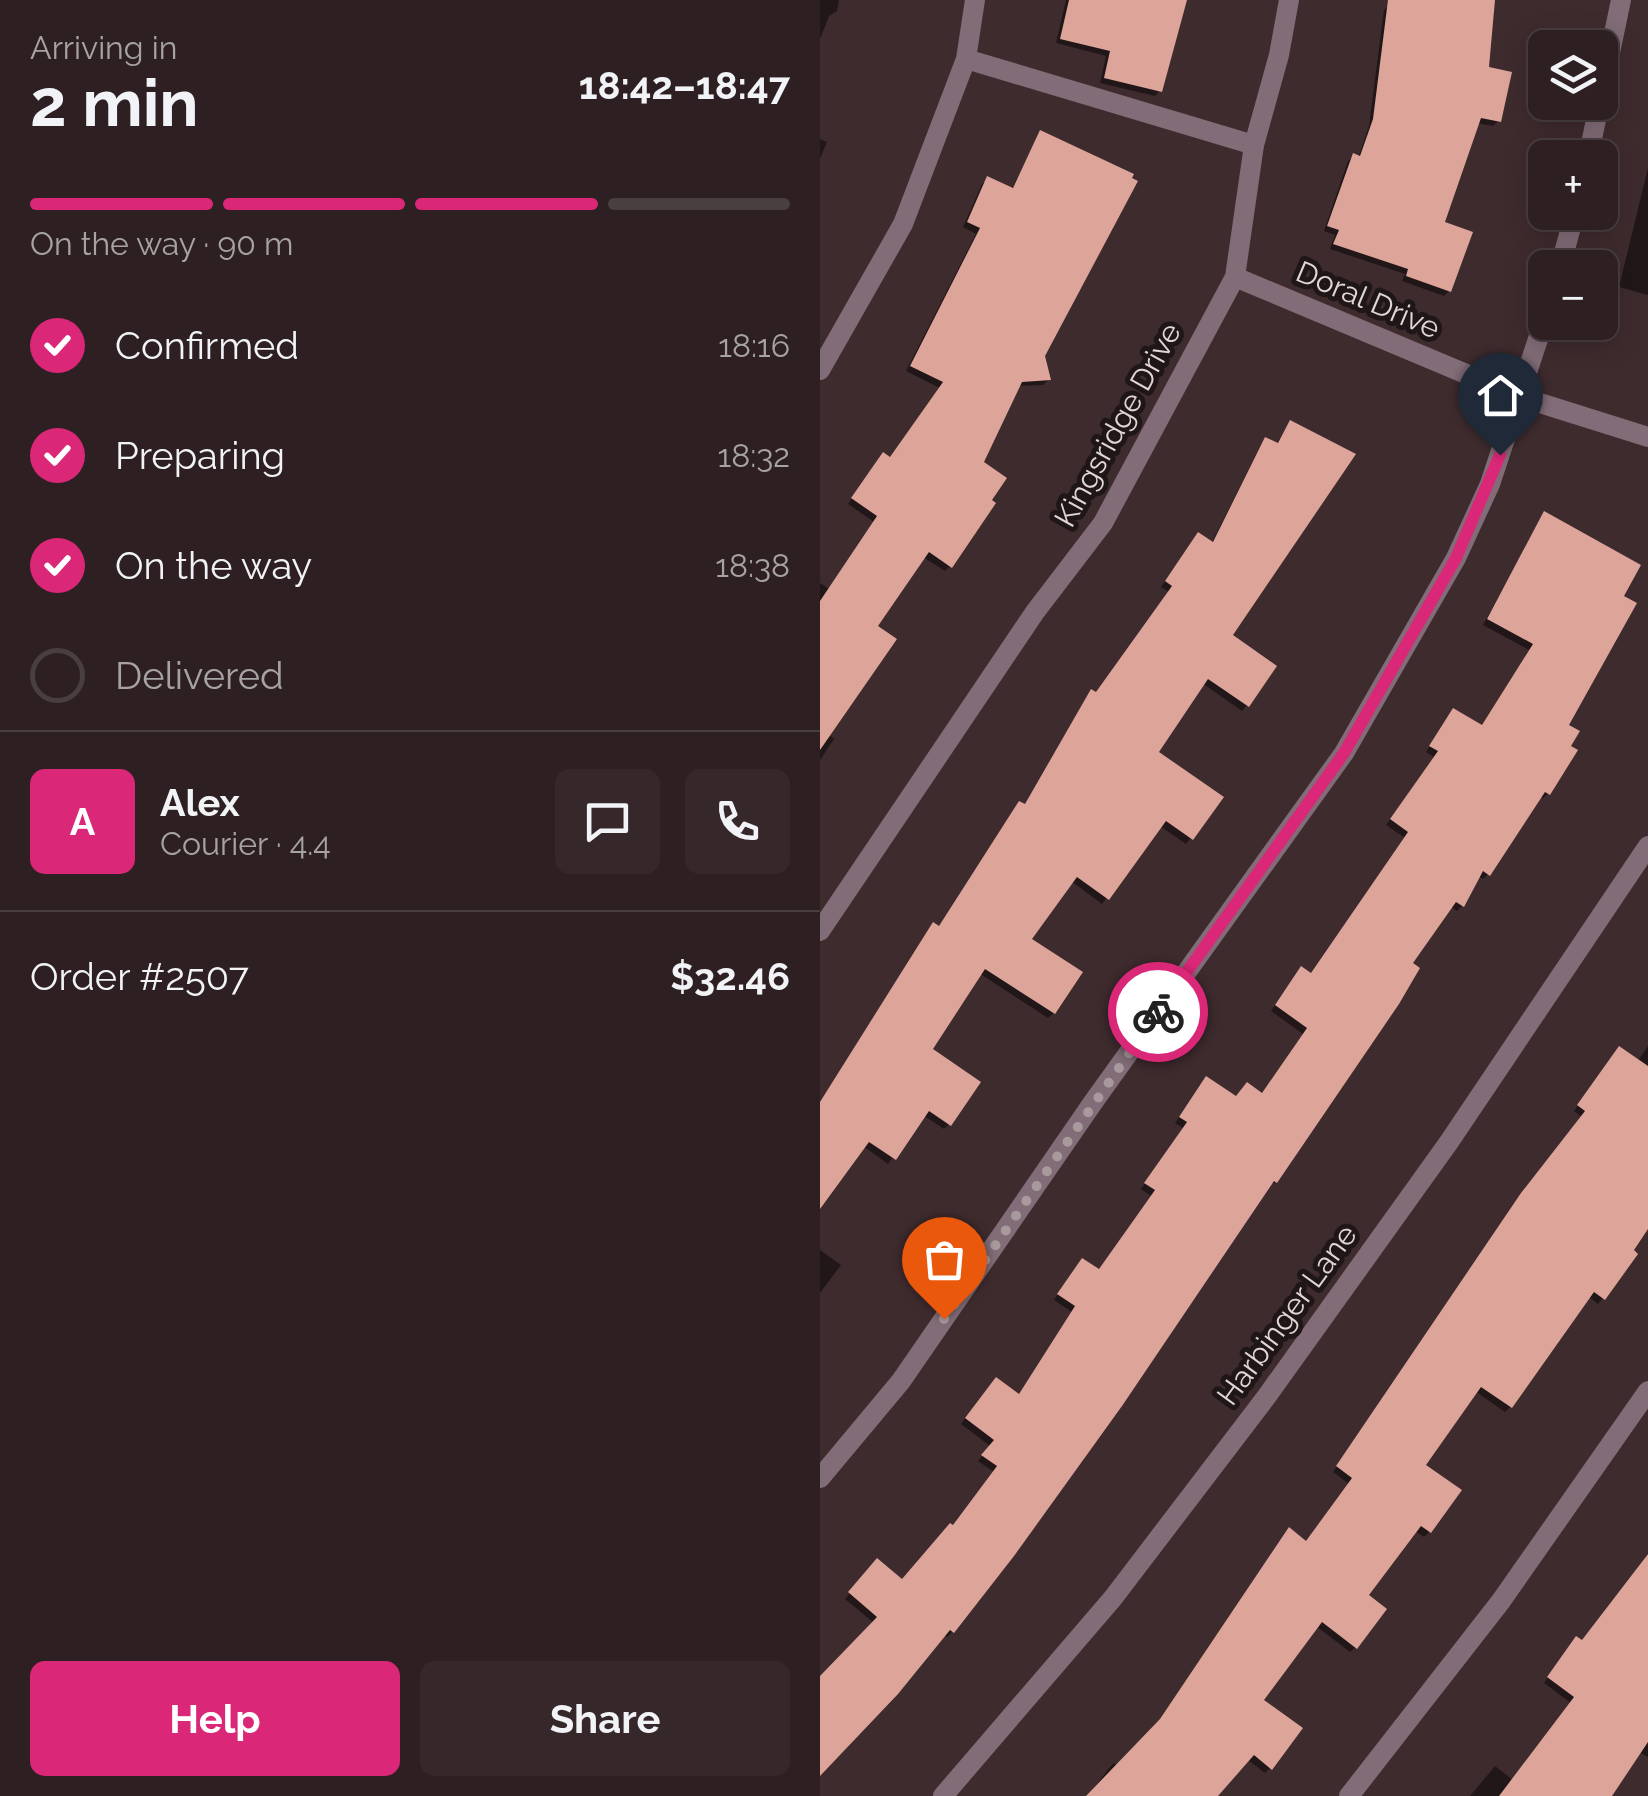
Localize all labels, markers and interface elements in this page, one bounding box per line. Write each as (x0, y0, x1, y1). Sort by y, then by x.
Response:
text: Arriving in (30, 29, 177, 66)
map controls (1528, 30, 1618, 340)
button: layers (1528, 30, 1618, 120)
text: 18:42–18:47 (579, 63, 790, 108)
text: 2 min (30, 65, 199, 141)
button: + (1528, 140, 1618, 230)
text: On the way · 90 m (30, 225, 293, 262)
button: − (1528, 250, 1618, 340)
street label: Doral Drive (1291, 254, 1445, 345)
street label: Kingsridge Drive (1047, 317, 1188, 533)
icon: check (30, 318, 85, 373)
text: Confirmed (115, 323, 299, 368)
text: 18:16 (718, 327, 790, 364)
pin (1458, 353, 1543, 456)
icon: home (1473, 368, 1528, 423)
icon: check (30, 428, 85, 483)
text: Preparing (115, 433, 285, 478)
text: 18:32 (718, 437, 790, 474)
icon: check (30, 538, 85, 593)
text: On the way (115, 543, 312, 588)
text: 18:38 (715, 547, 790, 584)
text: Delivered (115, 653, 284, 698)
button: chat (555, 769, 660, 874)
button: phone (685, 769, 790, 874)
text: Alex (160, 780, 240, 825)
text: A (70, 799, 95, 844)
text: Courier · 4.4 (160, 825, 331, 862)
text: Order #2507 (30, 954, 249, 999)
text: $32.46 (670, 954, 790, 999)
courier (1108, 962, 1208, 1062)
icon: bike (1131, 985, 1186, 1040)
pin (902, 1217, 987, 1320)
street label: Harbinger Lane (1210, 1218, 1364, 1412)
icon: bag (917, 1232, 972, 1287)
button: Help (30, 1661, 400, 1776)
button: Share (420, 1661, 790, 1776)

